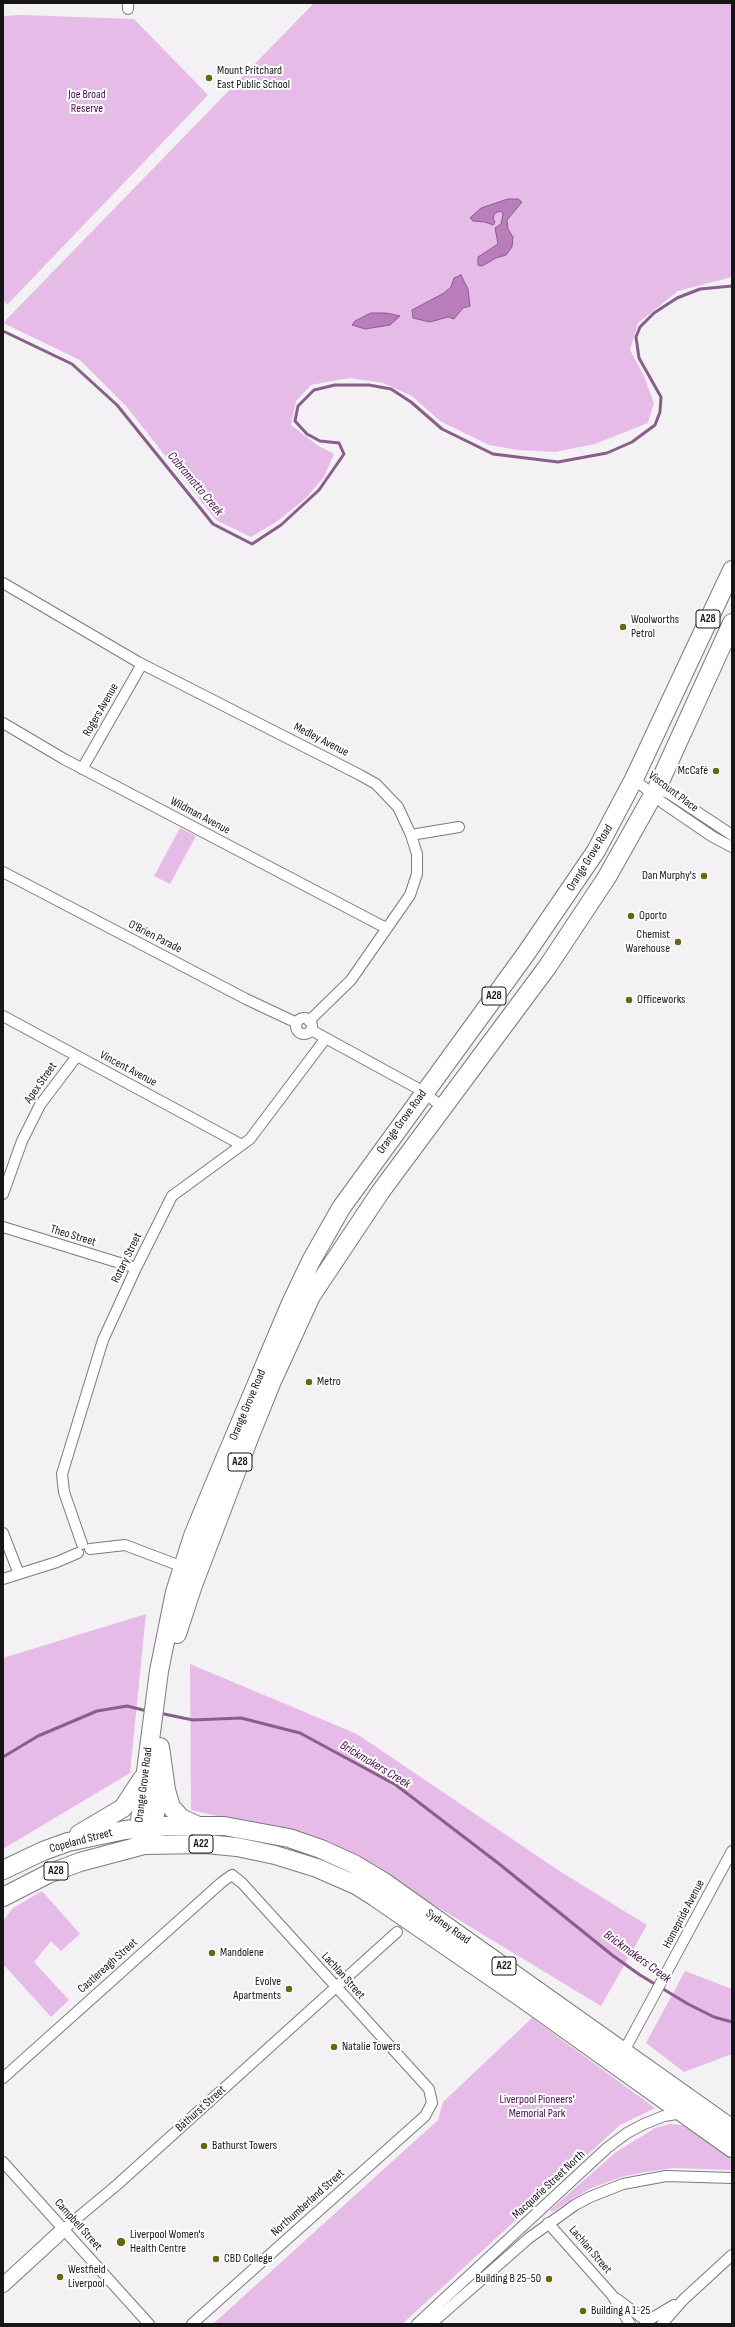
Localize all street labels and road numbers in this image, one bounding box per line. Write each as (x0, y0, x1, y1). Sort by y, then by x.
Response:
road number: A28 (696, 610, 720, 628)
street label: Rogers Avenue (80, 681, 122, 739)
street label: Medley Avenue (291, 720, 351, 760)
street label: Viscount Place (645, 769, 701, 815)
street label: Wildman Avenue (167, 794, 233, 838)
street label: Orange Grove Road (564, 822, 616, 894)
street label: O'Brien Parade (126, 917, 184, 957)
road number: A28 (482, 987, 506, 1005)
street label: Vincent Avenue (97, 1048, 159, 1090)
street label: Apex Street (22, 1060, 60, 1106)
street label: Orange Grove Road (374, 1087, 430, 1157)
street label: Theo Street (48, 1222, 98, 1250)
street label: Rotary Street (109, 1231, 145, 1285)
street label: Orange Grove Road (227, 1367, 269, 1443)
road number: A28 (228, 1453, 252, 1471)
street label: Orange Grove Road (132, 1746, 156, 1824)
street label: Copeland Street (48, 1826, 114, 1856)
road number: A22 (189, 1835, 213, 1853)
road number: A28 (44, 1862, 68, 1880)
street label: Homepride Avenue (660, 1877, 708, 1951)
street label: Sydney Road (423, 1906, 473, 1948)
street label: Castlereagh Street (75, 1936, 141, 1996)
street label: Lachlan Street (318, 1950, 368, 2002)
road number: A22 (492, 1957, 516, 1975)
street label: Bathurst Street (173, 2083, 229, 2135)
street label: Macquarie Street North (510, 2148, 588, 2222)
street label: Northumberland Street (268, 2166, 348, 2240)
street label: Campbell Street (51, 2196, 105, 2254)
street label: Lachlan Street (565, 2223, 615, 2277)

